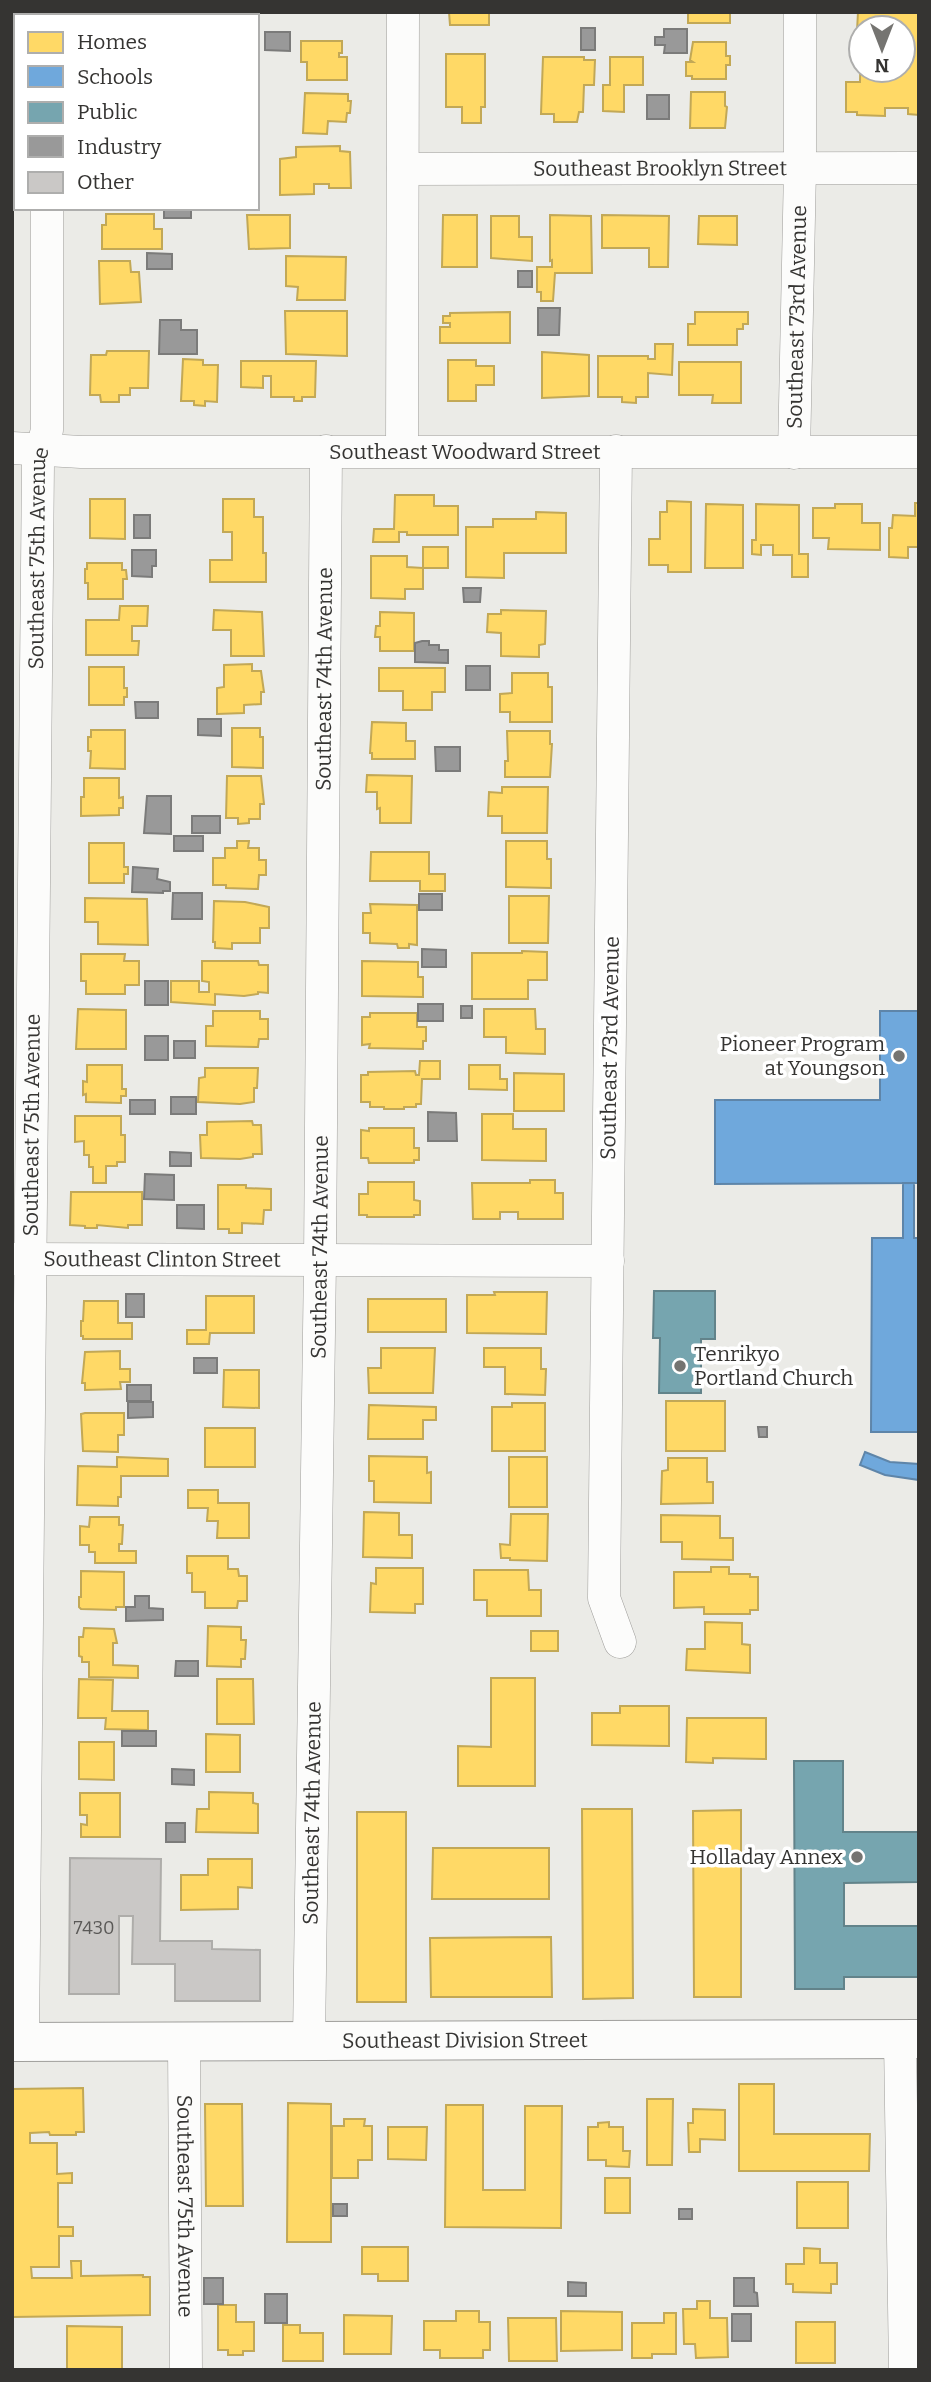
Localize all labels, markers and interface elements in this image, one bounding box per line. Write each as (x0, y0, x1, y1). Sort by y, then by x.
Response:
legend (14, 14, 259, 210)
north arrow (847, 14, 917, 84)
text: Homes (77, 29, 147, 55)
text: N (874, 54, 889, 77)
text: Schools (77, 64, 153, 90)
text: Public (77, 99, 138, 125)
text: Industry (77, 134, 162, 160)
street label: Southeast Brooklyn Street (533, 155, 787, 182)
text: Other (77, 169, 134, 195)
street label: Southeast 73rd Avenue (782, 205, 812, 429)
street label: Southeast Woodward Street (329, 439, 601, 465)
street label: Southeast 75th Avenue (23, 444, 55, 670)
street label: Southeast 74th Avenue (310, 567, 338, 791)
street label: Southeast 73rd Avenue (595, 936, 625, 1160)
street label: Southeast 75th Avenue (18, 1014, 46, 1237)
place label: Pioneer Program at Youngson (720, 1031, 885, 1081)
marker: Pioneer Program at Youngson (891, 1048, 907, 1064)
street label: Southeast 74th Avenue (306, 1135, 334, 1359)
street label: Southeast Clinton Street (43, 1246, 281, 1273)
place label: Tenrikyo Portland Church (694, 1341, 853, 1391)
marker: Tenrikyo Portland Church (672, 1358, 688, 1374)
street label: Southeast 74th Avenue (298, 1701, 327, 1925)
place label: Holladay Annex (689, 1844, 843, 1870)
marker: Holladay Annex (849, 1849, 865, 1865)
house number: 7430 (73, 1917, 115, 1939)
street label: Southeast Division Street (342, 2027, 588, 2054)
street label: Southeast 75th Avenue (171, 2095, 199, 2317)

